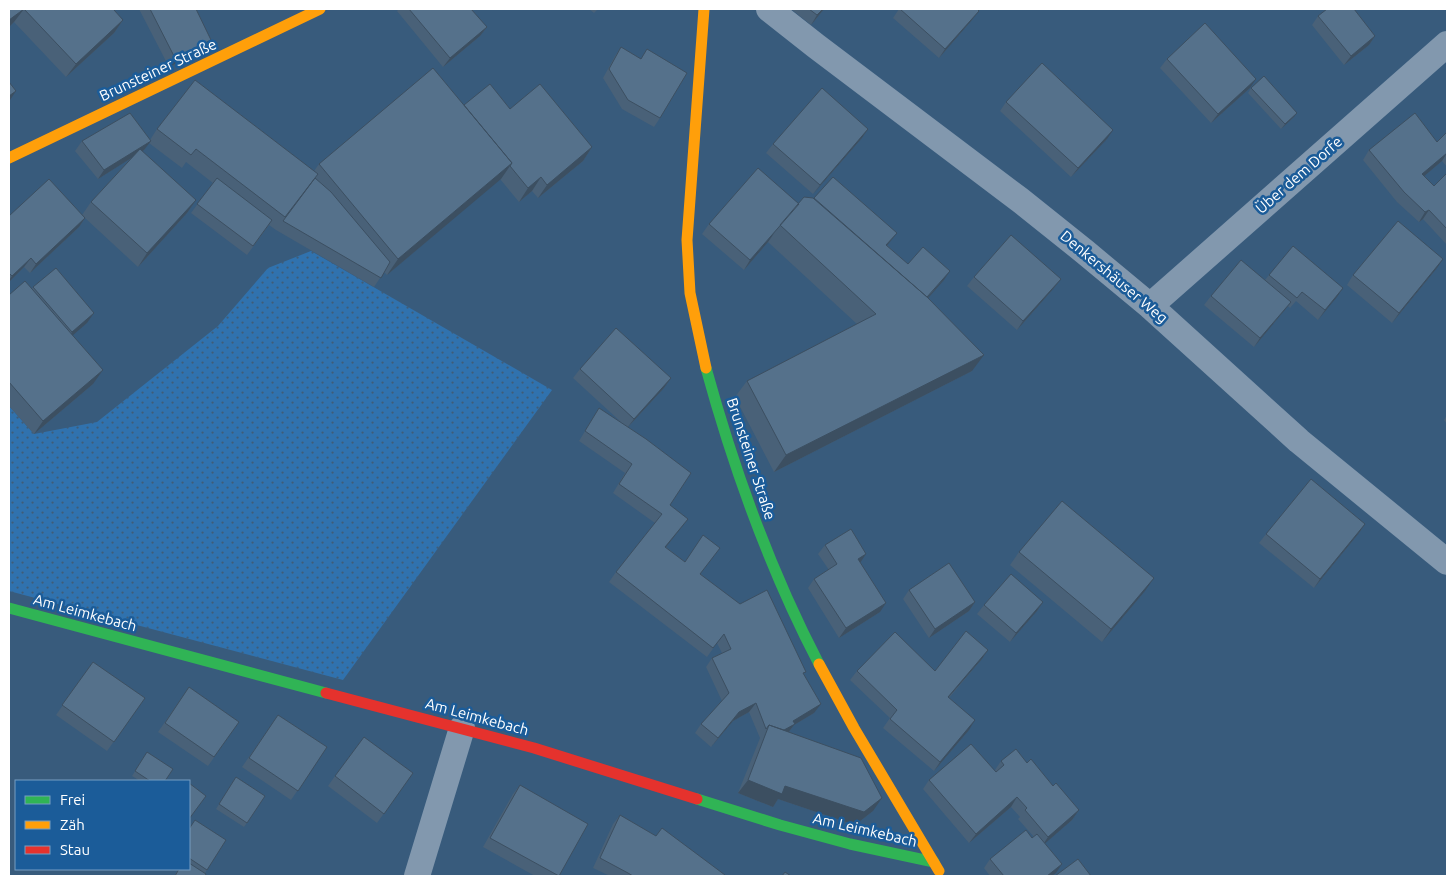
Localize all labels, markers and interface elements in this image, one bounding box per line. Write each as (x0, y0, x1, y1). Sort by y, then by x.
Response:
street label: Brunsteiner Straße (97, 35, 219, 104)
street label: Über dem Dorfe (1252, 132, 1345, 217)
street label: Denkershäuser Weg (1057, 227, 1171, 326)
street label: Brunsteiner Straße (724, 396, 779, 522)
street label: Am Leimkebach (32, 591, 139, 634)
street label: Am Leimkebach (424, 695, 531, 738)
legend (15, 780, 190, 870)
text: Frei (60, 791, 85, 808)
street label: Am Leimkebach (811, 809, 919, 850)
text: Zäh (60, 816, 85, 833)
text: Stau (60, 841, 90, 858)

